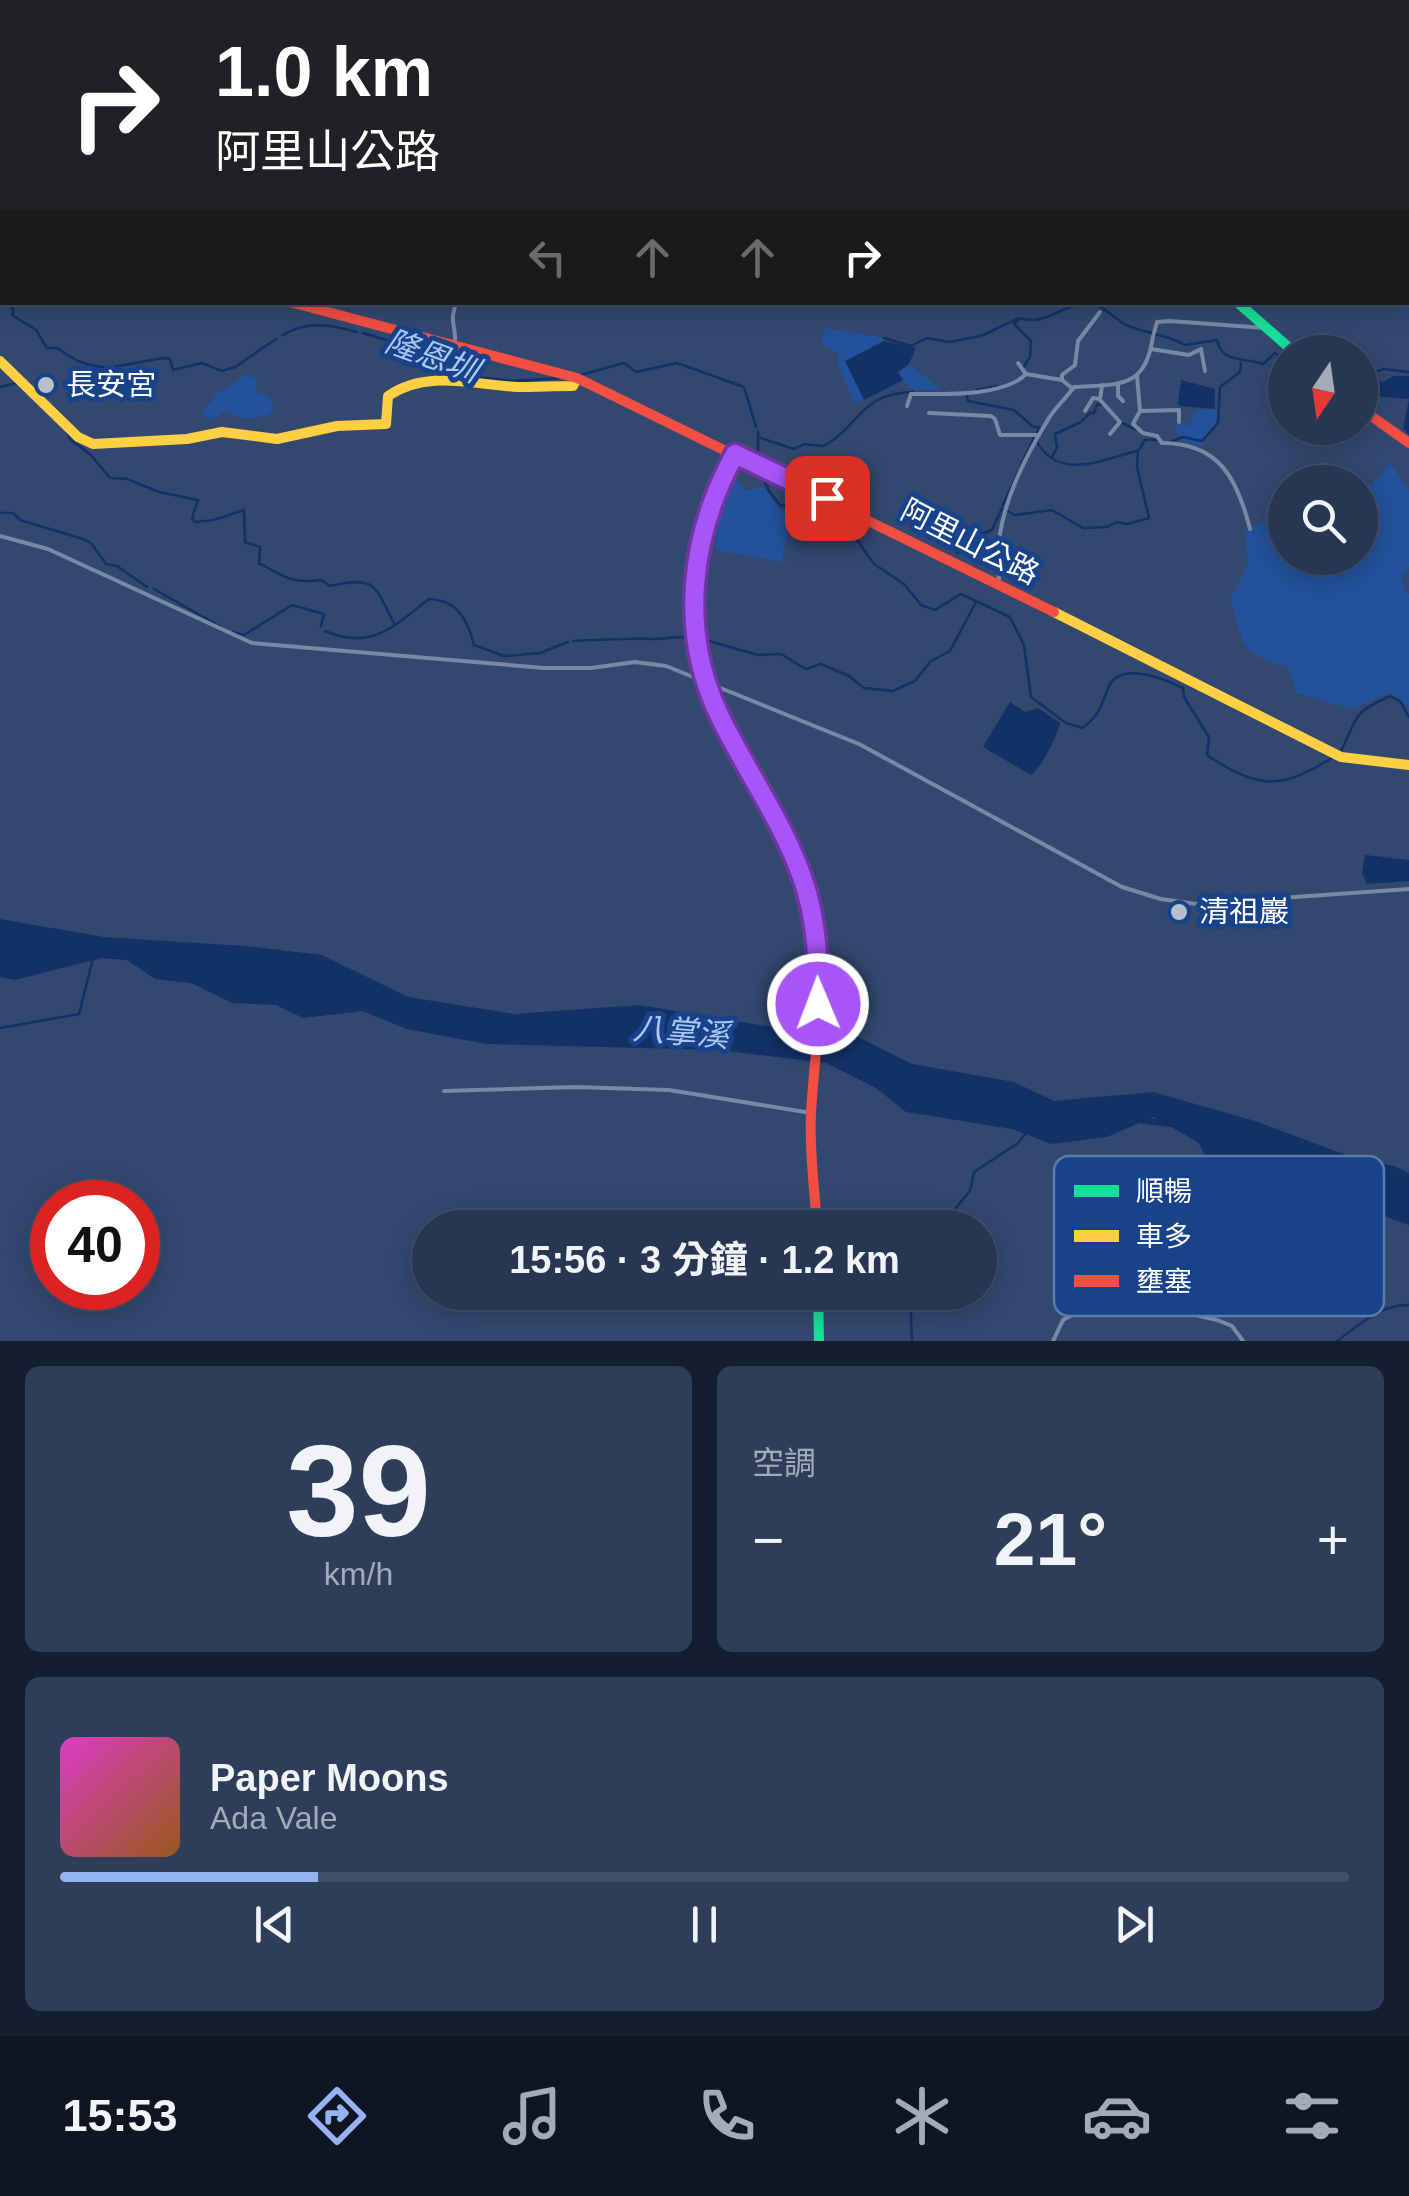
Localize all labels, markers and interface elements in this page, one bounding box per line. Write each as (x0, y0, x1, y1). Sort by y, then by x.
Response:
text: 1.0 km (215, 33, 433, 111)
icon: right (50, 40, 180, 170)
text: 阿里山公路 (215, 126, 440, 177)
icon: left (520, 230, 575, 285)
icon: ahead (625, 230, 680, 285)
icon: ahead (730, 230, 785, 285)
icon: right (835, 230, 890, 285)
water label: 隆恩圳 (381, 323, 487, 391)
north arrow (1268, 335, 1378, 445)
map controls (1268, 335, 1378, 575)
place label: 長安宮 (66, 368, 156, 401)
marker: 長安宮 (35, 374, 57, 396)
pin (785, 456, 870, 541)
button: search (1268, 465, 1378, 575)
icon: arrive (800, 471, 855, 526)
street label: 阿里山公路 (896, 493, 1045, 590)
place label: 清祖巖 (1199, 895, 1289, 928)
marker: 清祖巖 (1168, 901, 1190, 923)
position arrow (766, 952, 870, 1056)
water label: 八掌溪 (632, 1010, 734, 1054)
legend (1054, 1156, 1384, 1316)
text: 順暢 (1136, 1176, 1192, 1207)
speed limit sign: 40 (30, 1180, 160, 1310)
text: 車多 (1136, 1221, 1192, 1252)
text: 15:56 · 3 分鐘 · 1.2 km (509, 1239, 900, 1281)
text: 壅塞 (1136, 1266, 1192, 1297)
text: 39 (286, 1418, 431, 1564)
text: 空調 (752, 1445, 816, 1481)
text: 21° (994, 1497, 1107, 1581)
text: − (752, 1509, 784, 1571)
text: + (1317, 1509, 1349, 1571)
text: km/h (324, 1556, 393, 1592)
text: Paper Moons (210, 1757, 449, 1799)
text: Ada Vale (210, 1800, 338, 1836)
icon: previous (247, 1897, 302, 1952)
icon: pause (677, 1897, 732, 1952)
icon: next (1107, 1897, 1162, 1952)
icon: directions (302, 2081, 372, 2151)
icon: music (497, 2081, 567, 2151)
icon: phone (692, 2081, 762, 2151)
icon: climate (887, 2081, 957, 2151)
icon: car (1082, 2081, 1152, 2151)
icon: filters (1277, 2081, 1347, 2151)
text: 15:53 (62, 2090, 178, 2141)

